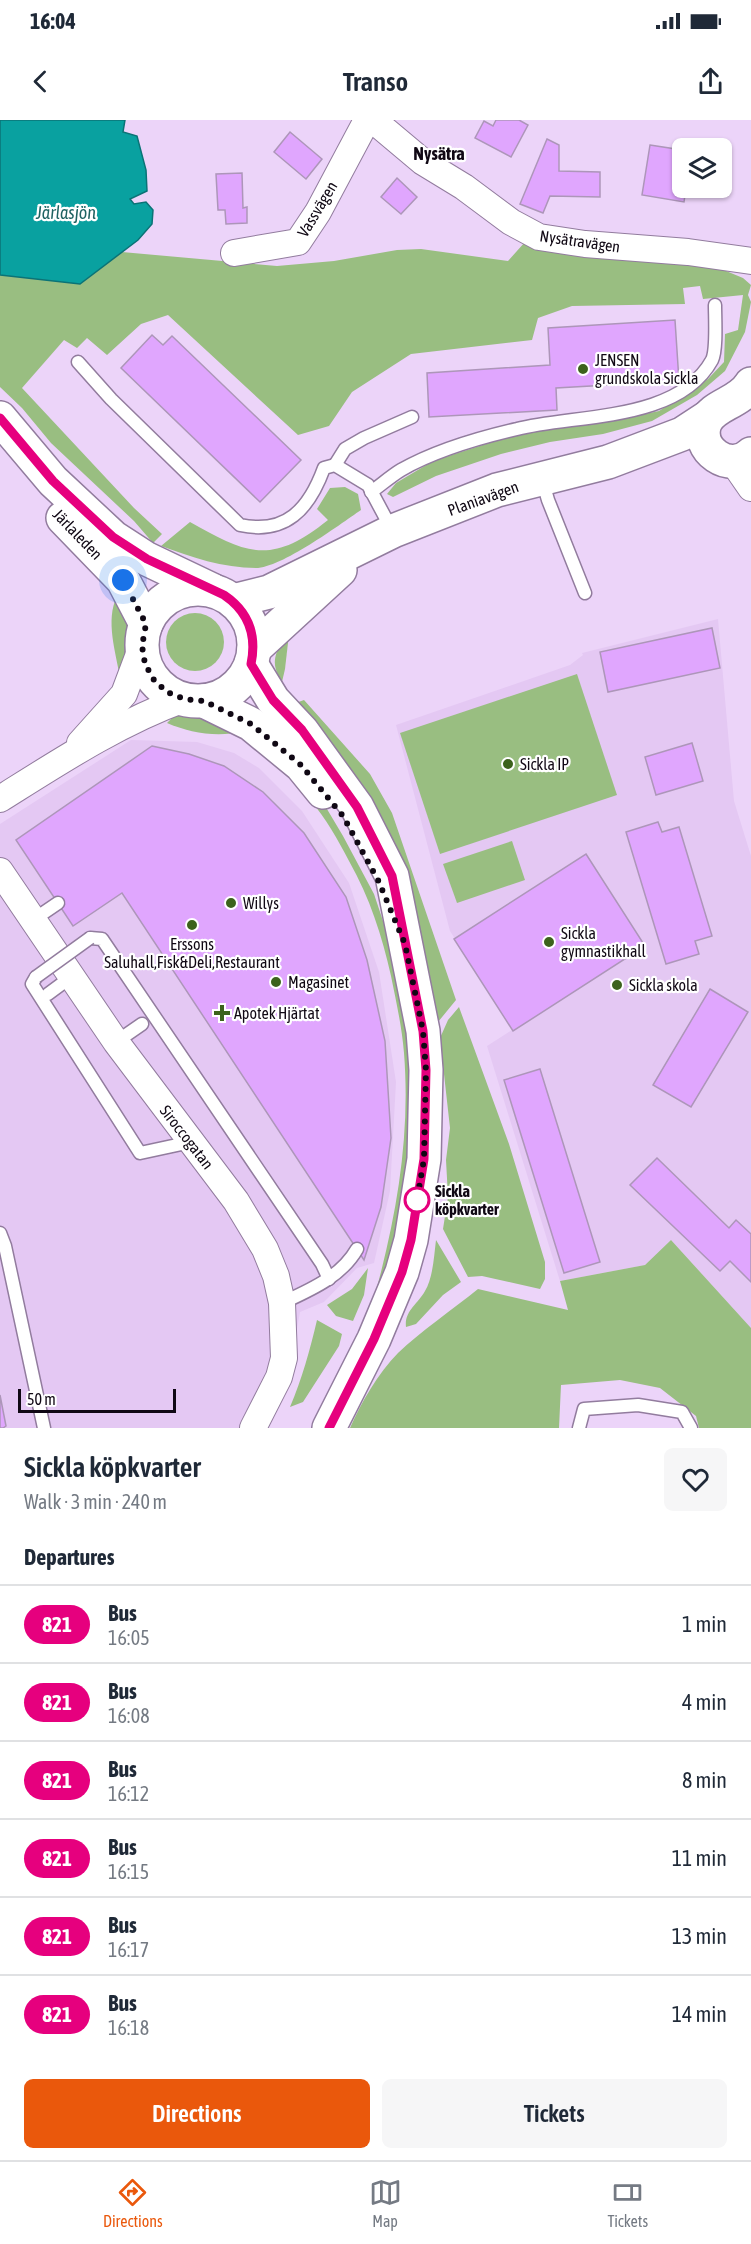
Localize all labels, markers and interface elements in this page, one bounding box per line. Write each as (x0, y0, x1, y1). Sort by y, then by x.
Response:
text: 16:04 (30, 8, 76, 34)
icon: back (24, 65, 57, 98)
icon: share (694, 65, 727, 98)
text: Transo (343, 66, 408, 97)
map controls (672, 138, 732, 198)
button: layers (672, 138, 732, 198)
district label: Nysätra (413, 143, 465, 164)
street label: Vassvägen (293, 178, 341, 241)
water label: Järlasjön (35, 202, 96, 223)
street label: Nysätravägen (538, 226, 621, 257)
place label: JENSEN grundskola Sickla (595, 351, 698, 388)
marker: JENSEN grundskola Sickla (576, 362, 590, 376)
street label: Planiavägen (445, 477, 521, 520)
street label: Järlaleden (50, 505, 106, 563)
your location (108, 565, 138, 595)
place label: Sickla IP (520, 755, 569, 773)
marker: Sickla IP (501, 757, 515, 771)
place label: Willys (243, 894, 279, 913)
marker: Willys (224, 896, 238, 910)
marker: Erssons Saluhall,Fisk&Deli,Restaurant (185, 918, 199, 932)
place label: Sickla gymnastikhall (561, 924, 647, 961)
place label: Erssons Saluhall,Fisk&Deli,Restaurant (104, 935, 280, 971)
marker: Sickla gymnastikhall (542, 935, 556, 949)
place label: Magasinet (288, 973, 350, 992)
marker: Magasinet (269, 975, 283, 989)
place label: Sickla skola (629, 976, 698, 994)
marker: Sickla skola (610, 978, 624, 992)
place label: Apotek Hjärtat (234, 1004, 320, 1023)
marker: Apotek Hjärtat (215, 1006, 229, 1020)
street label: Siroccogatan (156, 1102, 217, 1173)
place label: Sickla köpkvarter (435, 1182, 499, 1218)
marker: Sickla köpkvarter (404, 1187, 430, 1213)
scale bar (18, 1386, 176, 1414)
text: 50 m (27, 1390, 56, 1408)
button: heart (664, 1448, 727, 1511)
text: Sickla köpkvarter (24, 1451, 201, 1483)
text: Walk · 3 min · 240 m (24, 1490, 167, 1513)
text: Departures (24, 1544, 114, 1570)
text: Bus (108, 1600, 137, 1626)
text: 1 min (682, 1611, 727, 1637)
text: 821 (42, 1612, 72, 1636)
text: 16:05 (108, 1626, 150, 1649)
text: Bus (108, 1678, 137, 1704)
text: 4 min (682, 1689, 727, 1715)
text: 821 (42, 1690, 72, 1714)
text: 16:08 (108, 1704, 150, 1727)
text: Bus (108, 1756, 137, 1782)
text: 8 min (682, 1767, 727, 1793)
text: 821 (42, 1768, 72, 1792)
text: 16:12 (108, 1782, 149, 1805)
text: Bus (108, 1834, 137, 1860)
text: 11 min (672, 1845, 727, 1871)
text: 821 (42, 1846, 72, 1870)
text: 16:15 (108, 1860, 149, 1883)
text: Bus (108, 1912, 137, 1938)
text: 13 min (672, 1923, 727, 1949)
text: 821 (42, 1924, 72, 1948)
text: 16:17 (108, 1938, 149, 1961)
text: Bus (108, 1990, 137, 2016)
text: 14 min (672, 2001, 727, 2027)
text: 821 (42, 2002, 72, 2026)
text: 16:18 (108, 2016, 149, 2039)
button: Directions (24, 2079, 370, 2148)
button: Tickets (382, 2079, 727, 2148)
tab: Directions (103, 2176, 163, 2230)
tab: Map (369, 2176, 402, 2230)
tab: Tickets (607, 2176, 648, 2230)

